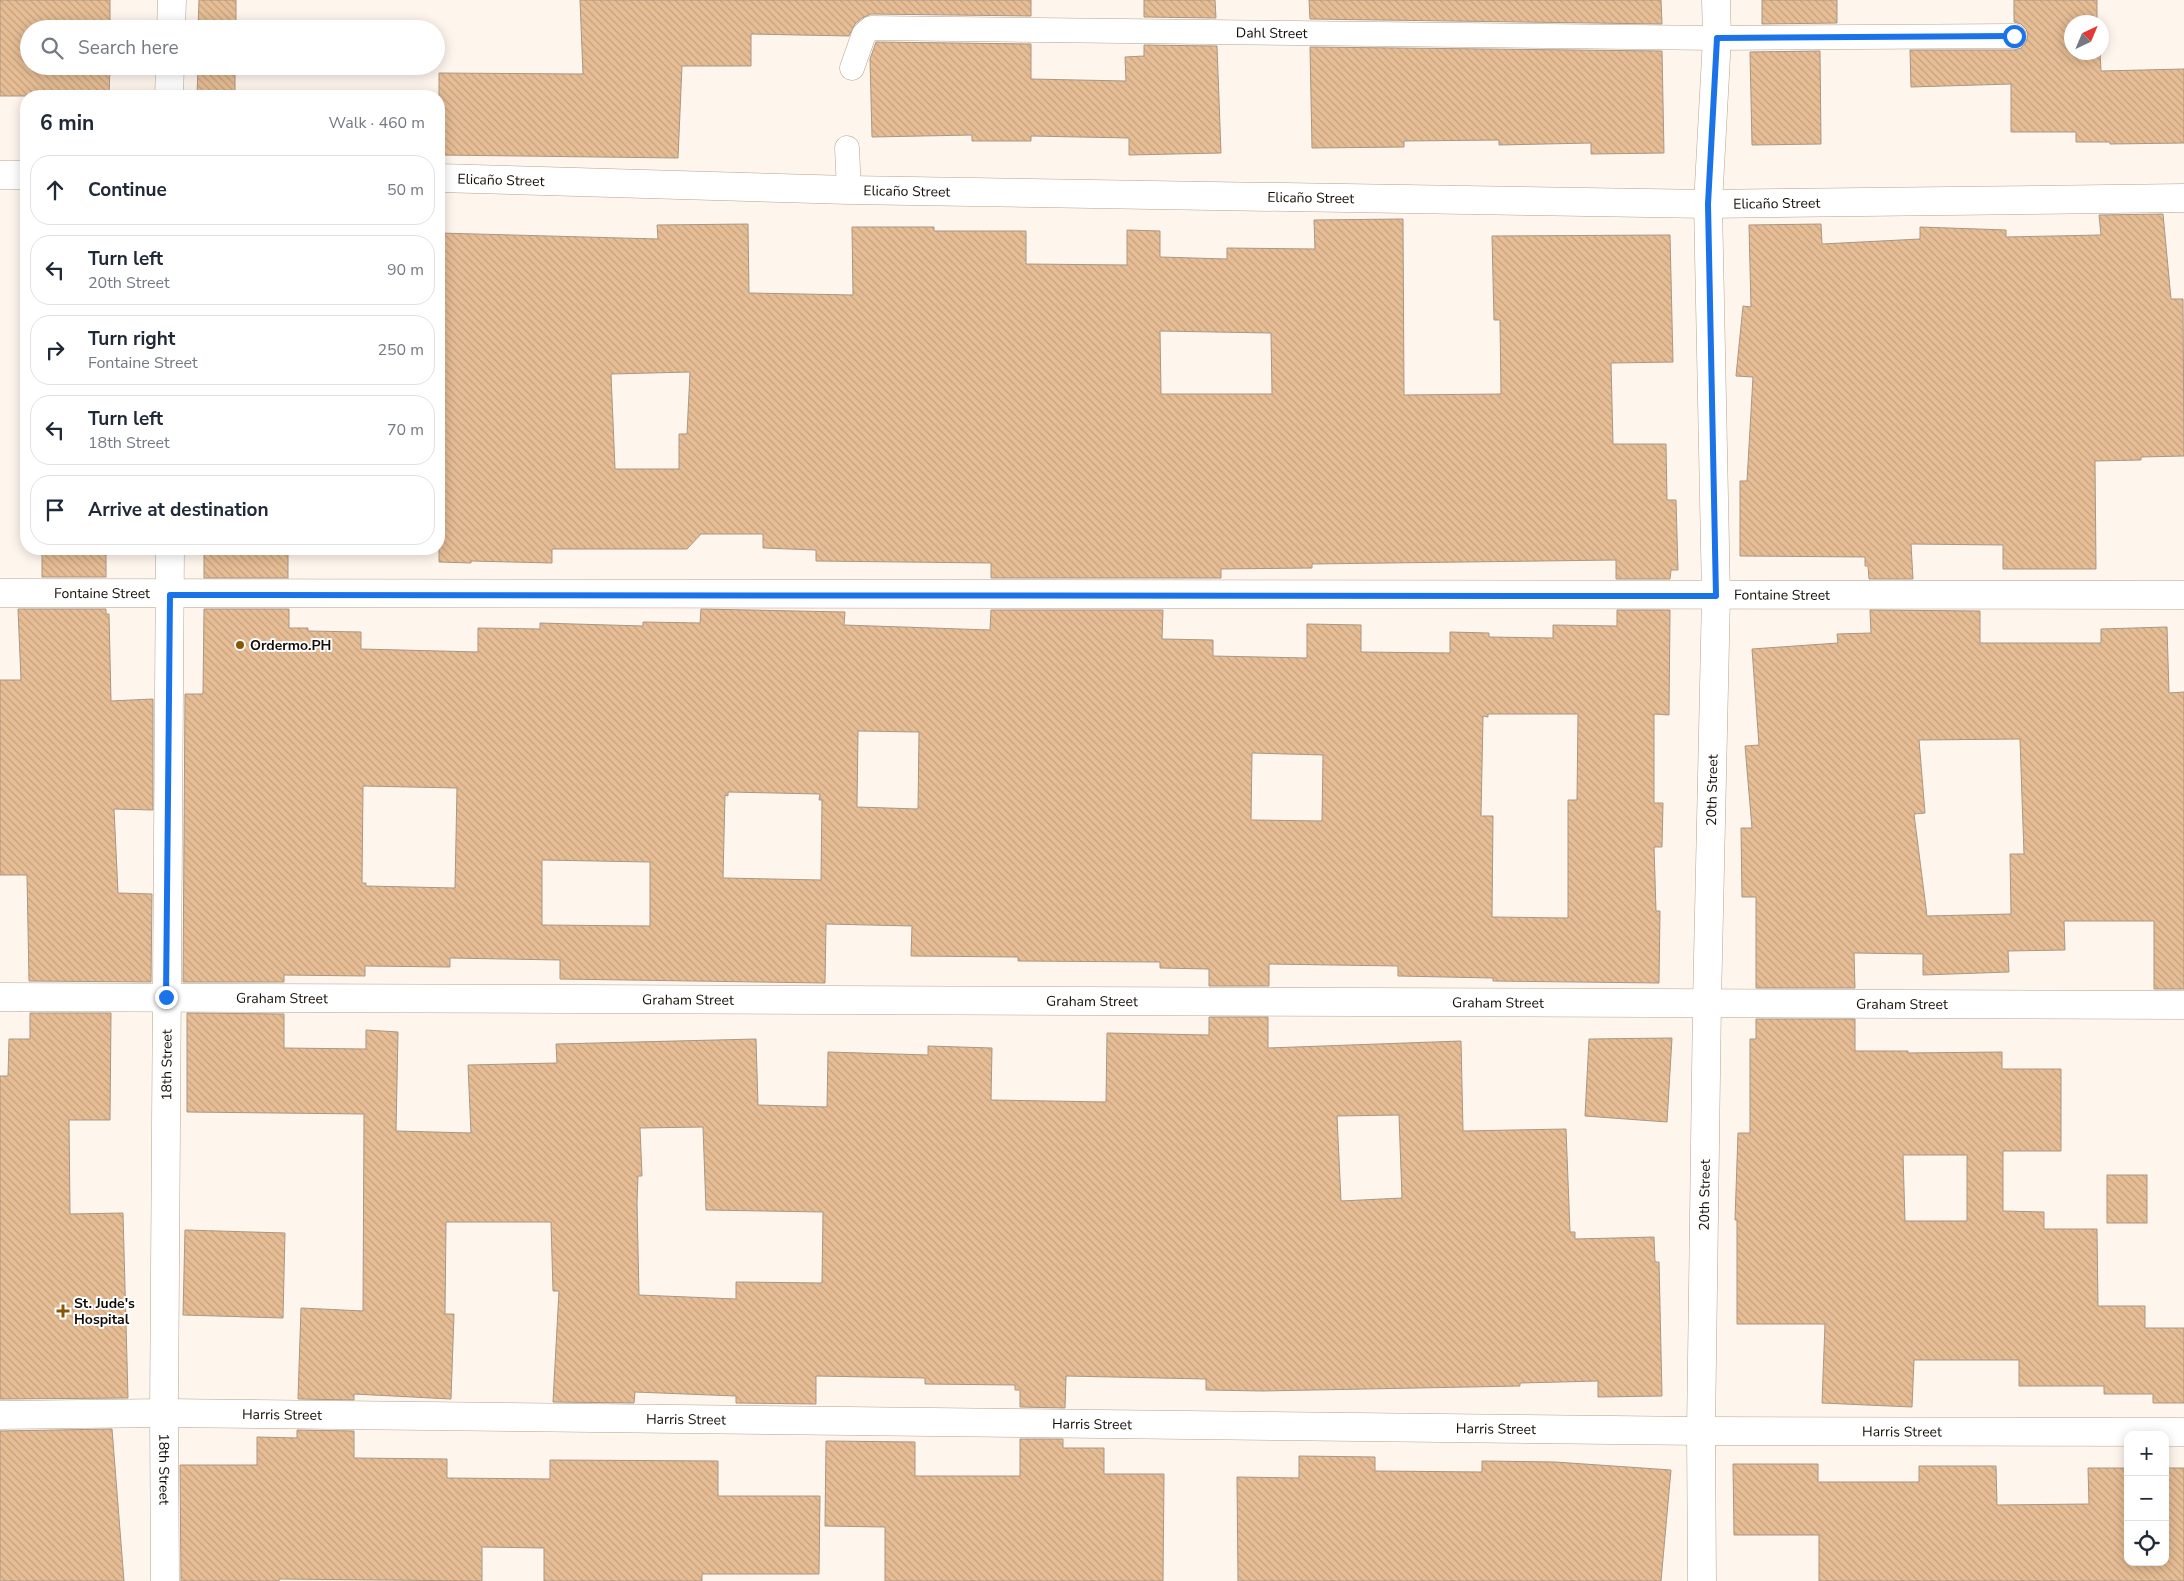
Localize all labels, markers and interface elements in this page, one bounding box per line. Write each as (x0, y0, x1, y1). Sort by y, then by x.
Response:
north arrow (2064, 15, 2109, 60)
search box (20, 20, 445, 75)
street label: Dahl Street (1236, 23, 1308, 43)
route start (2003, 25, 2026, 48)
icon: search (38, 34, 66, 62)
text: Search here (78, 35, 179, 61)
text: 6 min (40, 109, 94, 137)
text: Walk · 460 m (329, 112, 425, 134)
street label: Elicaño Street (457, 170, 545, 191)
icon: ahead (41, 176, 69, 204)
text: Continue (88, 177, 167, 203)
text: 50 m (387, 179, 424, 201)
street label: Elicaño Street (863, 181, 951, 202)
street label: Elicaño Street (1267, 188, 1355, 208)
street label: Elicaño Street (1733, 194, 1820, 214)
text: Turn left (88, 246, 163, 272)
icon: left (41, 256, 69, 284)
text: 90 m (387, 259, 424, 281)
text: 20th Street (88, 272, 170, 294)
text: Turn right (88, 326, 175, 352)
icon: right (41, 336, 69, 364)
text: 250 m (377, 339, 424, 361)
text: Fontaine Street (88, 352, 198, 374)
text: Turn left (88, 406, 163, 432)
icon: left (41, 416, 69, 444)
text: 70 m (387, 419, 424, 441)
text: 18th Street (88, 432, 170, 454)
icon: arrive (41, 496, 69, 524)
text: Arrive at destination (88, 497, 269, 523)
street label: Fontaine Street (54, 584, 150, 603)
street label: Fontaine Street (1734, 586, 1830, 605)
place label: Ordermo.PH (250, 636, 331, 655)
marker: Ordermo.PH (234, 639, 246, 651)
street label: 20th Street (1702, 754, 1722, 826)
route end (155, 986, 178, 1009)
street label: Graham Street (236, 989, 328, 1008)
street label: Graham Street (642, 990, 734, 1010)
street label: Graham Street (1046, 992, 1138, 1011)
street label: Graham Street (1452, 993, 1544, 1013)
street label: Graham Street (1856, 995, 1948, 1014)
street label: 18th Street (157, 1029, 177, 1101)
street label: 20th Street (1695, 1159, 1715, 1231)
place label: St. Jude's Hospital (74, 1294, 135, 1329)
marker: St. Jude's Hospital (56, 1304, 70, 1318)
street label: Harris Street (242, 1405, 322, 1425)
street label: Harris Street (646, 1410, 726, 1430)
street label: Harris Street (1052, 1414, 1132, 1434)
street label: Harris Street (1456, 1419, 1536, 1439)
street label: Harris Street (1862, 1422, 1942, 1441)
map controls (2124, 1431, 2169, 1566)
button: + (2124, 1431, 2169, 1476)
street label: 18th Street (154, 1433, 174, 1505)
button: − (2124, 1476, 2169, 1521)
button: locate (2124, 1521, 2169, 1566)

